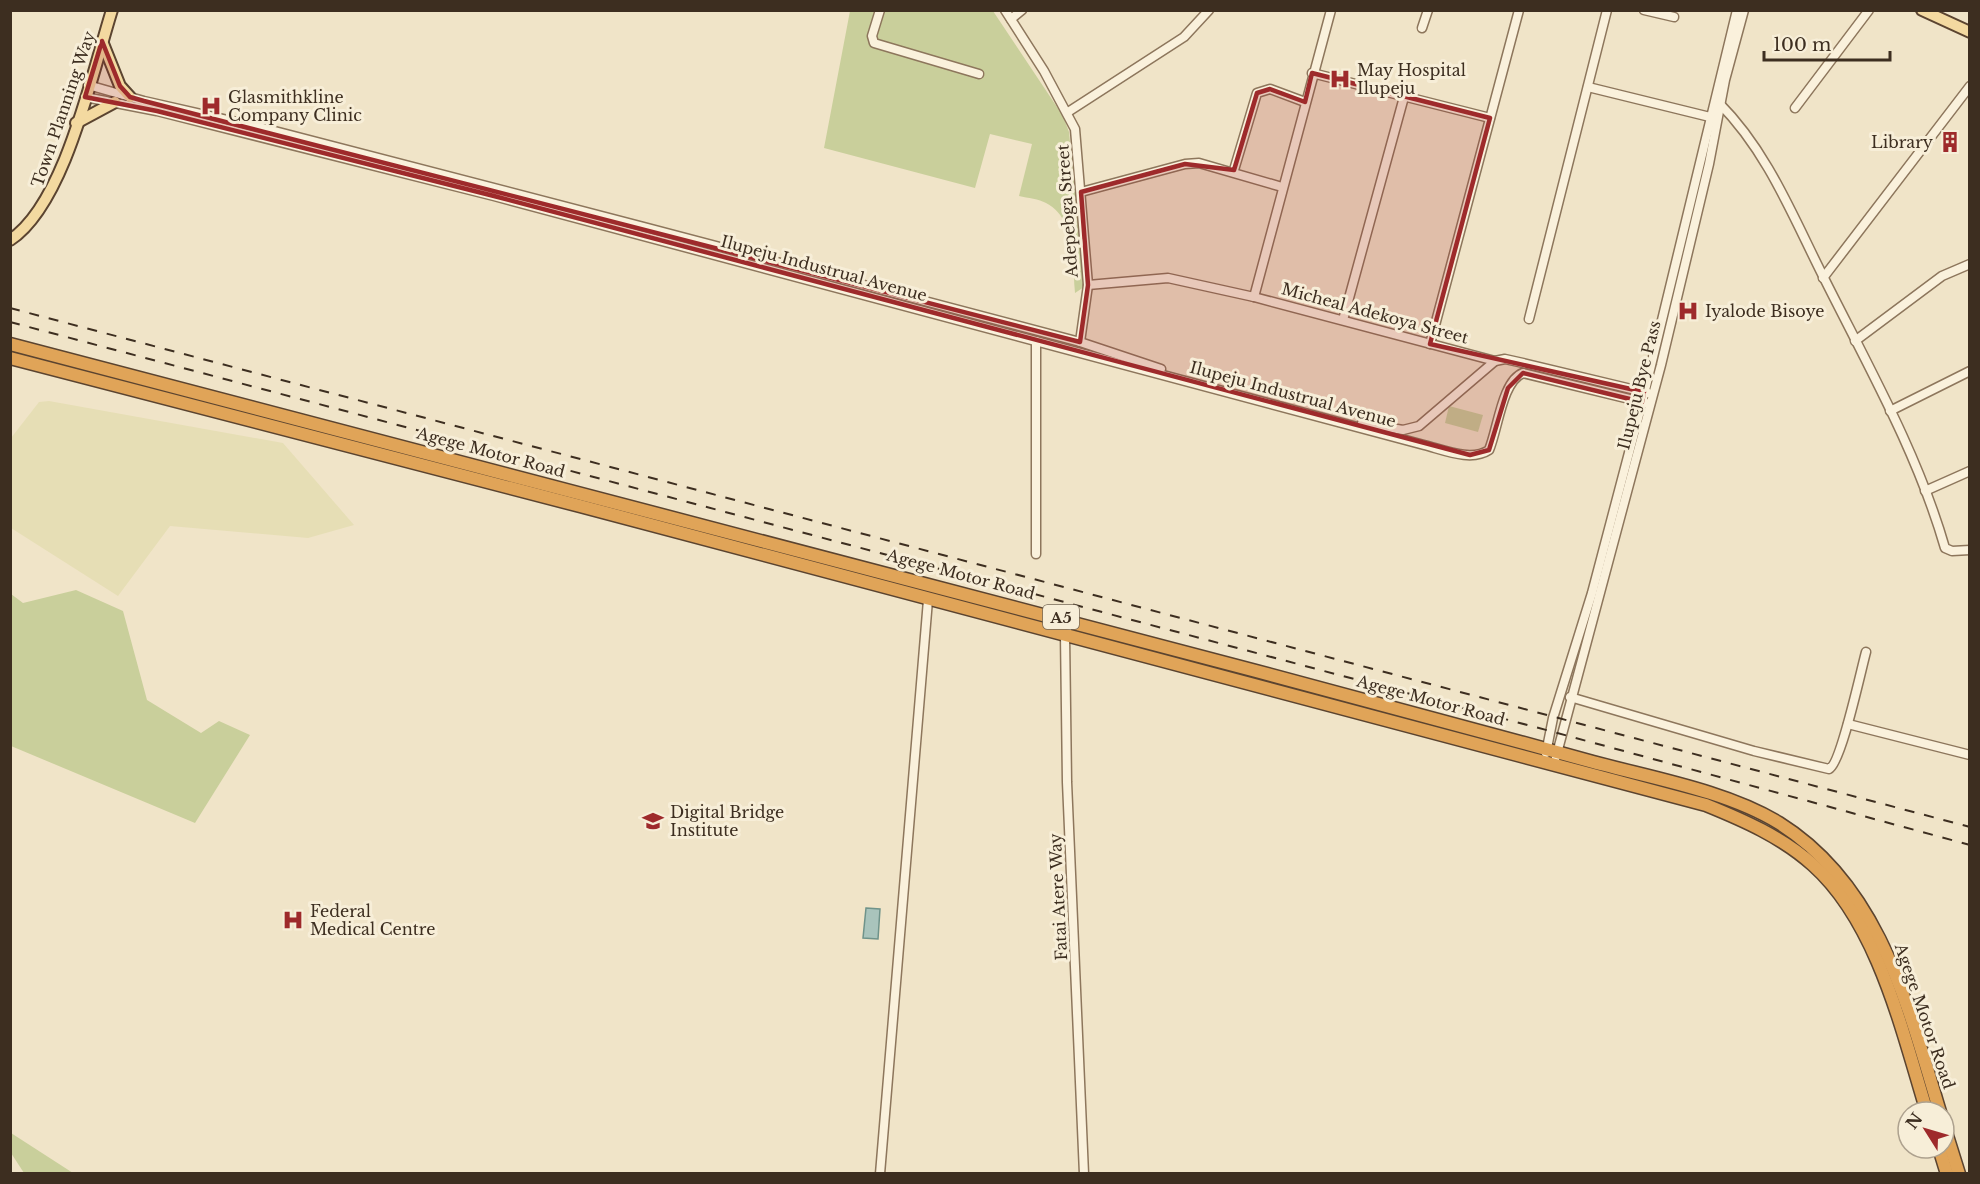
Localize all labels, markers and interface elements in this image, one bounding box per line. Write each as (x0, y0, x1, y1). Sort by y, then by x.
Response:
scale bar (1764, 24, 1890, 62)
street label: Town Planning Way (27, 28, 99, 190)
text: 100 m (1773, 34, 1831, 56)
place label: May Hospital Ilupeju (1357, 60, 1466, 98)
hospital icon: May Hospital Ilupeju (1328, 67, 1352, 91)
place label: Glasmithkline Company Clinic (228, 87, 362, 125)
hospital icon: Glasmithkline Company Clinic (199, 94, 223, 118)
building icon: Library (1938, 130, 1962, 154)
place label: Library (1871, 132, 1934, 152)
street label: Adepebga Street (1052, 144, 1082, 279)
street label: Ilupeju Industrual Avenue (719, 231, 929, 305)
street label: Micheal Adekoya Street (1279, 278, 1471, 348)
hospital icon: Iyalode Bisoye (1676, 299, 1700, 323)
place label: Iyalode Bisoye (1705, 301, 1825, 321)
street label: Ilupeju Bye Pass (1613, 318, 1665, 452)
street label: Ilupeju Industrual Avenue (1188, 357, 1398, 431)
street label: Agege Motor Road (414, 422, 568, 481)
street label: Agege Motor Road (884, 544, 1038, 603)
road number: A5 (1043, 605, 1079, 629)
street label: Agege Motor Road (1354, 670, 1508, 729)
place label: Digital Bridge Institute (670, 802, 784, 840)
school or university icon: Digital Bridge Institute (641, 809, 665, 833)
street label: Fatai Atere Way (1045, 832, 1071, 961)
place label: Federal Medical Centre (310, 901, 435, 939)
hospital icon: Federal Medical Centre (281, 908, 305, 932)
street label: Agege Motor Road (1890, 940, 1959, 1092)
north arrow (1896, 1100, 1956, 1160)
text: N (1902, 1109, 1927, 1133)

